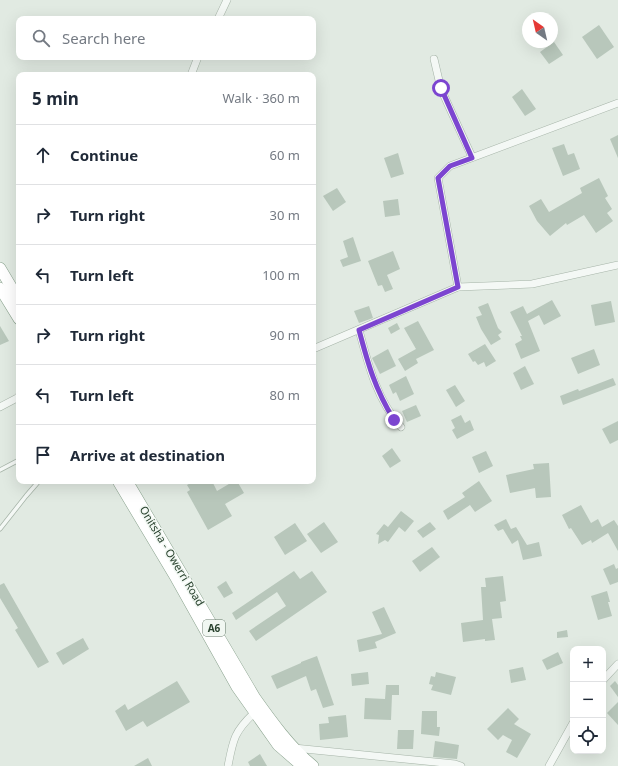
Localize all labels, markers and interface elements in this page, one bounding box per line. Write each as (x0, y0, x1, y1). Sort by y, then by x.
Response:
north arrow (522, 12, 558, 48)
search box (16, 16, 316, 60)
icon: search (30, 27, 52, 49)
text: Search here (62, 28, 145, 48)
route start (432, 79, 450, 97)
text: 5 min (32, 87, 79, 110)
text: Walk · 360 m (222, 89, 300, 107)
icon: ahead (32, 144, 54, 166)
text: Continue (70, 145, 138, 165)
text: 60 m (270, 146, 300, 164)
icon: right (32, 204, 54, 226)
text: Turn right (70, 205, 145, 225)
text: 30 m (270, 206, 300, 224)
icon: left (32, 264, 54, 286)
text: Turn left (70, 265, 134, 285)
text: 100 m (262, 266, 300, 284)
icon: right (32, 324, 54, 346)
text: Turn right (70, 325, 145, 345)
text: 90 m (270, 326, 300, 344)
icon: left (32, 384, 54, 406)
text: Turn left (70, 385, 134, 405)
text: 80 m (270, 386, 300, 404)
route end (385, 411, 403, 429)
icon: arrive (32, 444, 54, 466)
text: Arrive at destination (70, 445, 225, 465)
street label: Onitsha - Owerri Road (137, 503, 208, 609)
road number: A6 (203, 620, 225, 636)
map controls (570, 646, 606, 754)
button: + (570, 646, 606, 682)
button: − (570, 682, 606, 718)
button: locate (570, 718, 606, 754)

